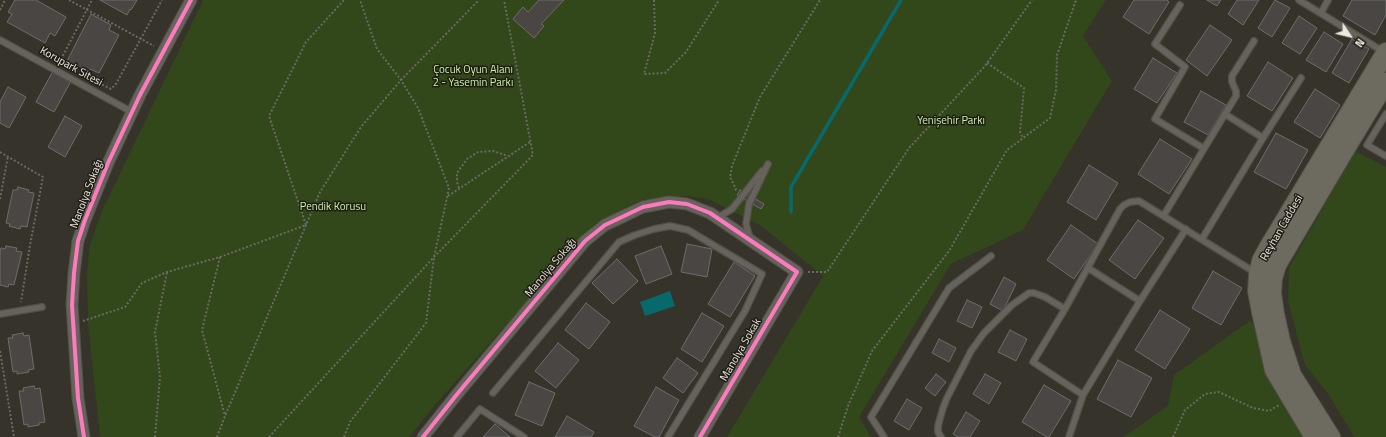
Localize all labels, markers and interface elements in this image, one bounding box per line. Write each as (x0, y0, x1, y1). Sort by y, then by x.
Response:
north arrow (1330, 16, 1370, 56)
text: N (1351, 35, 1369, 51)
street label: Korupark Sitesi (37, 44, 105, 90)
park label: Çocuk Oyun Alanı 2 - Yasemin Parkı (433, 63, 513, 89)
park label: Yenişehir Parkı (917, 114, 985, 128)
street label: Manolya Sokağı (68, 158, 106, 230)
street label: Reyhan Caddesi (1258, 193, 1306, 263)
park label: Pendik Korusu (300, 200, 366, 214)
street label: Manolya Sokağı (523, 236, 579, 300)
street label: Manolya Sokak (718, 316, 764, 384)

